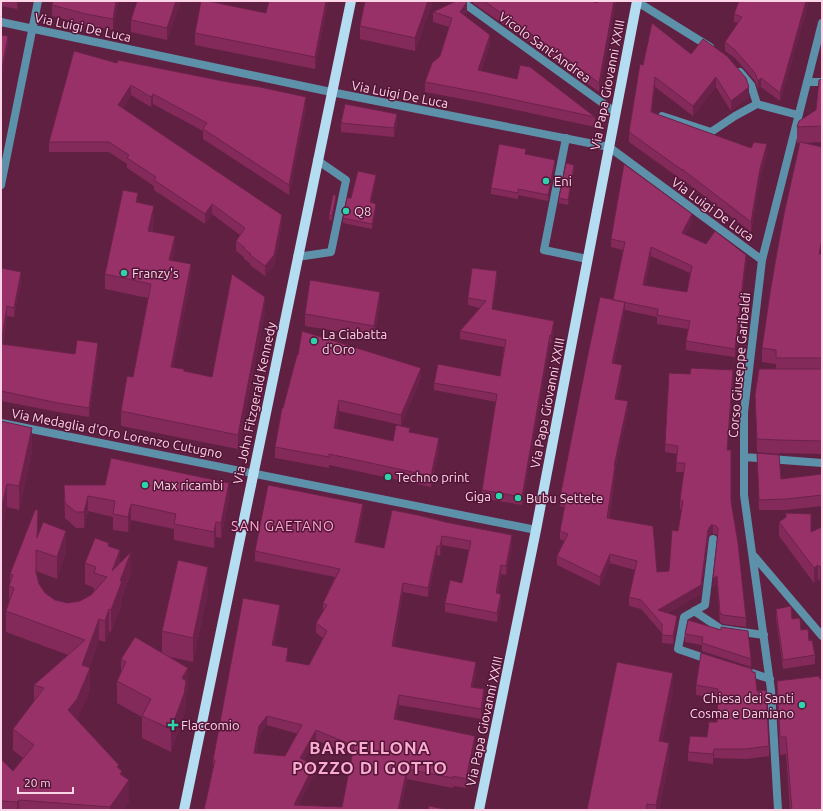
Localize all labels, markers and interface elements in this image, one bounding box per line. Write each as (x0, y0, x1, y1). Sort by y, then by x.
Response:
street label: Vicolo Sant'Andrea (496, 9, 594, 85)
street label: Via Luigi De Luca (33, 10, 133, 44)
street label: Via Papa Giovanni XXIII (587, 19, 627, 151)
street label: Via Luigi De Luca (350, 78, 450, 110)
place label: Eni (554, 174, 572, 188)
street label: Via Luigi De Luca (669, 174, 757, 244)
marker: Eni (541, 176, 551, 186)
place label: Q8 (354, 204, 371, 219)
marker: Q8 (341, 206, 351, 216)
place label: Franzy's (132, 266, 179, 280)
marker: Franzy's (119, 268, 129, 278)
street label: Corso Giuseppe Garibaldi (726, 292, 752, 438)
street label: Via John Fitzgerald Kennedy (230, 321, 278, 485)
place label: La Ciabatta d'Oro (322, 327, 387, 356)
marker: La Ciabatta d'Oro (309, 336, 319, 346)
street label: Via Papa Giovanni XXIII (527, 337, 567, 469)
street label: Via Medaglia d'Oro Lorenzo Cutugno (10, 406, 224, 460)
place label: Techno print (396, 470, 469, 484)
marker: Techno print (383, 472, 393, 482)
place label: Max ricambi (153, 478, 223, 492)
marker: Max ricambi (140, 480, 150, 490)
place label: Giga (465, 489, 491, 503)
marker: Giga (494, 491, 504, 501)
place label: Bubu Settete (526, 491, 603, 505)
marker: Bubu Settete (513, 493, 523, 503)
district label: SAN GAETANO (231, 518, 335, 534)
street label: Via Papa Giovanni XXIII (463, 655, 505, 787)
place label: Chiesa dei Santi Cosma e Damiano (690, 691, 794, 720)
marker: Chiesa dei Santi Cosma e Damiano (797, 700, 807, 710)
place label: Flaccomio (181, 718, 240, 732)
marker: Flaccomio (168, 720, 178, 730)
district label: BARCELLONA POZZO DI GOTTO (292, 738, 448, 777)
scale bar (18, 769, 73, 795)
text: 20 m (24, 776, 51, 789)

